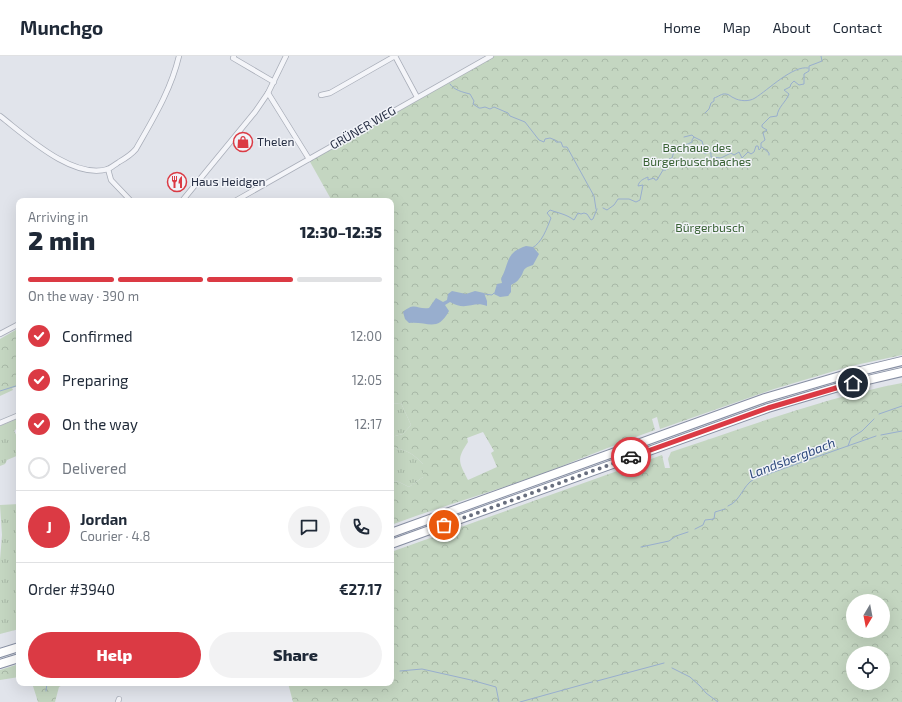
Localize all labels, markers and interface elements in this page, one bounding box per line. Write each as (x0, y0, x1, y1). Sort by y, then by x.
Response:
text: Munchgo (20, 16, 103, 39)
text: Home (664, 19, 701, 36)
text: Map (723, 19, 751, 36)
text: About (773, 19, 811, 36)
text: Contact (833, 19, 882, 36)
street label: GRÜNER WEG (327, 103, 398, 152)
shop icon: Thelen (232, 131, 254, 153)
place label: Thelen (257, 134, 294, 148)
park label: Bachaue des Bürgerbuschbaches (643, 140, 751, 168)
restaurant icon: Haus Heidgen (166, 171, 188, 193)
place label: Haus Heidgen (191, 174, 266, 188)
text: Arriving in (28, 209, 88, 225)
park label: Bürgerbusch (675, 220, 745, 234)
text: 12:30–12:35 (300, 223, 382, 241)
text: 2 min (28, 224, 95, 255)
text: On the way · 390 m (28, 288, 139, 304)
icon: check (28, 325, 50, 347)
text: Confirmed (62, 327, 133, 345)
text: 12:00 (351, 328, 382, 344)
pin (836, 366, 870, 400)
icon: check (28, 369, 50, 391)
text: Preparing (62, 371, 128, 389)
text: 12:05 (352, 372, 382, 388)
icon: home (842, 372, 864, 394)
icon: check (28, 413, 50, 435)
text: On the way (62, 415, 138, 433)
text: 12:17 (355, 416, 382, 432)
water label: Landsbergbach (747, 434, 837, 482)
courier (611, 437, 651, 477)
icon: car (620, 446, 642, 468)
text: Delivered (62, 459, 127, 477)
button: chat (288, 506, 330, 548)
button: phone (340, 506, 382, 548)
pin (427, 508, 461, 542)
text: Jordan (80, 510, 127, 528)
icon: bag (433, 514, 455, 536)
text: J (46, 518, 52, 536)
text: Courier · 4.8 (80, 528, 150, 544)
text: Order #3940 (28, 580, 115, 598)
text: €27.17 (339, 580, 382, 598)
north arrow (846, 594, 890, 638)
map controls (846, 594, 890, 690)
button: Help (28, 632, 201, 678)
button: Share (209, 632, 382, 678)
button: locate (846, 646, 890, 690)

